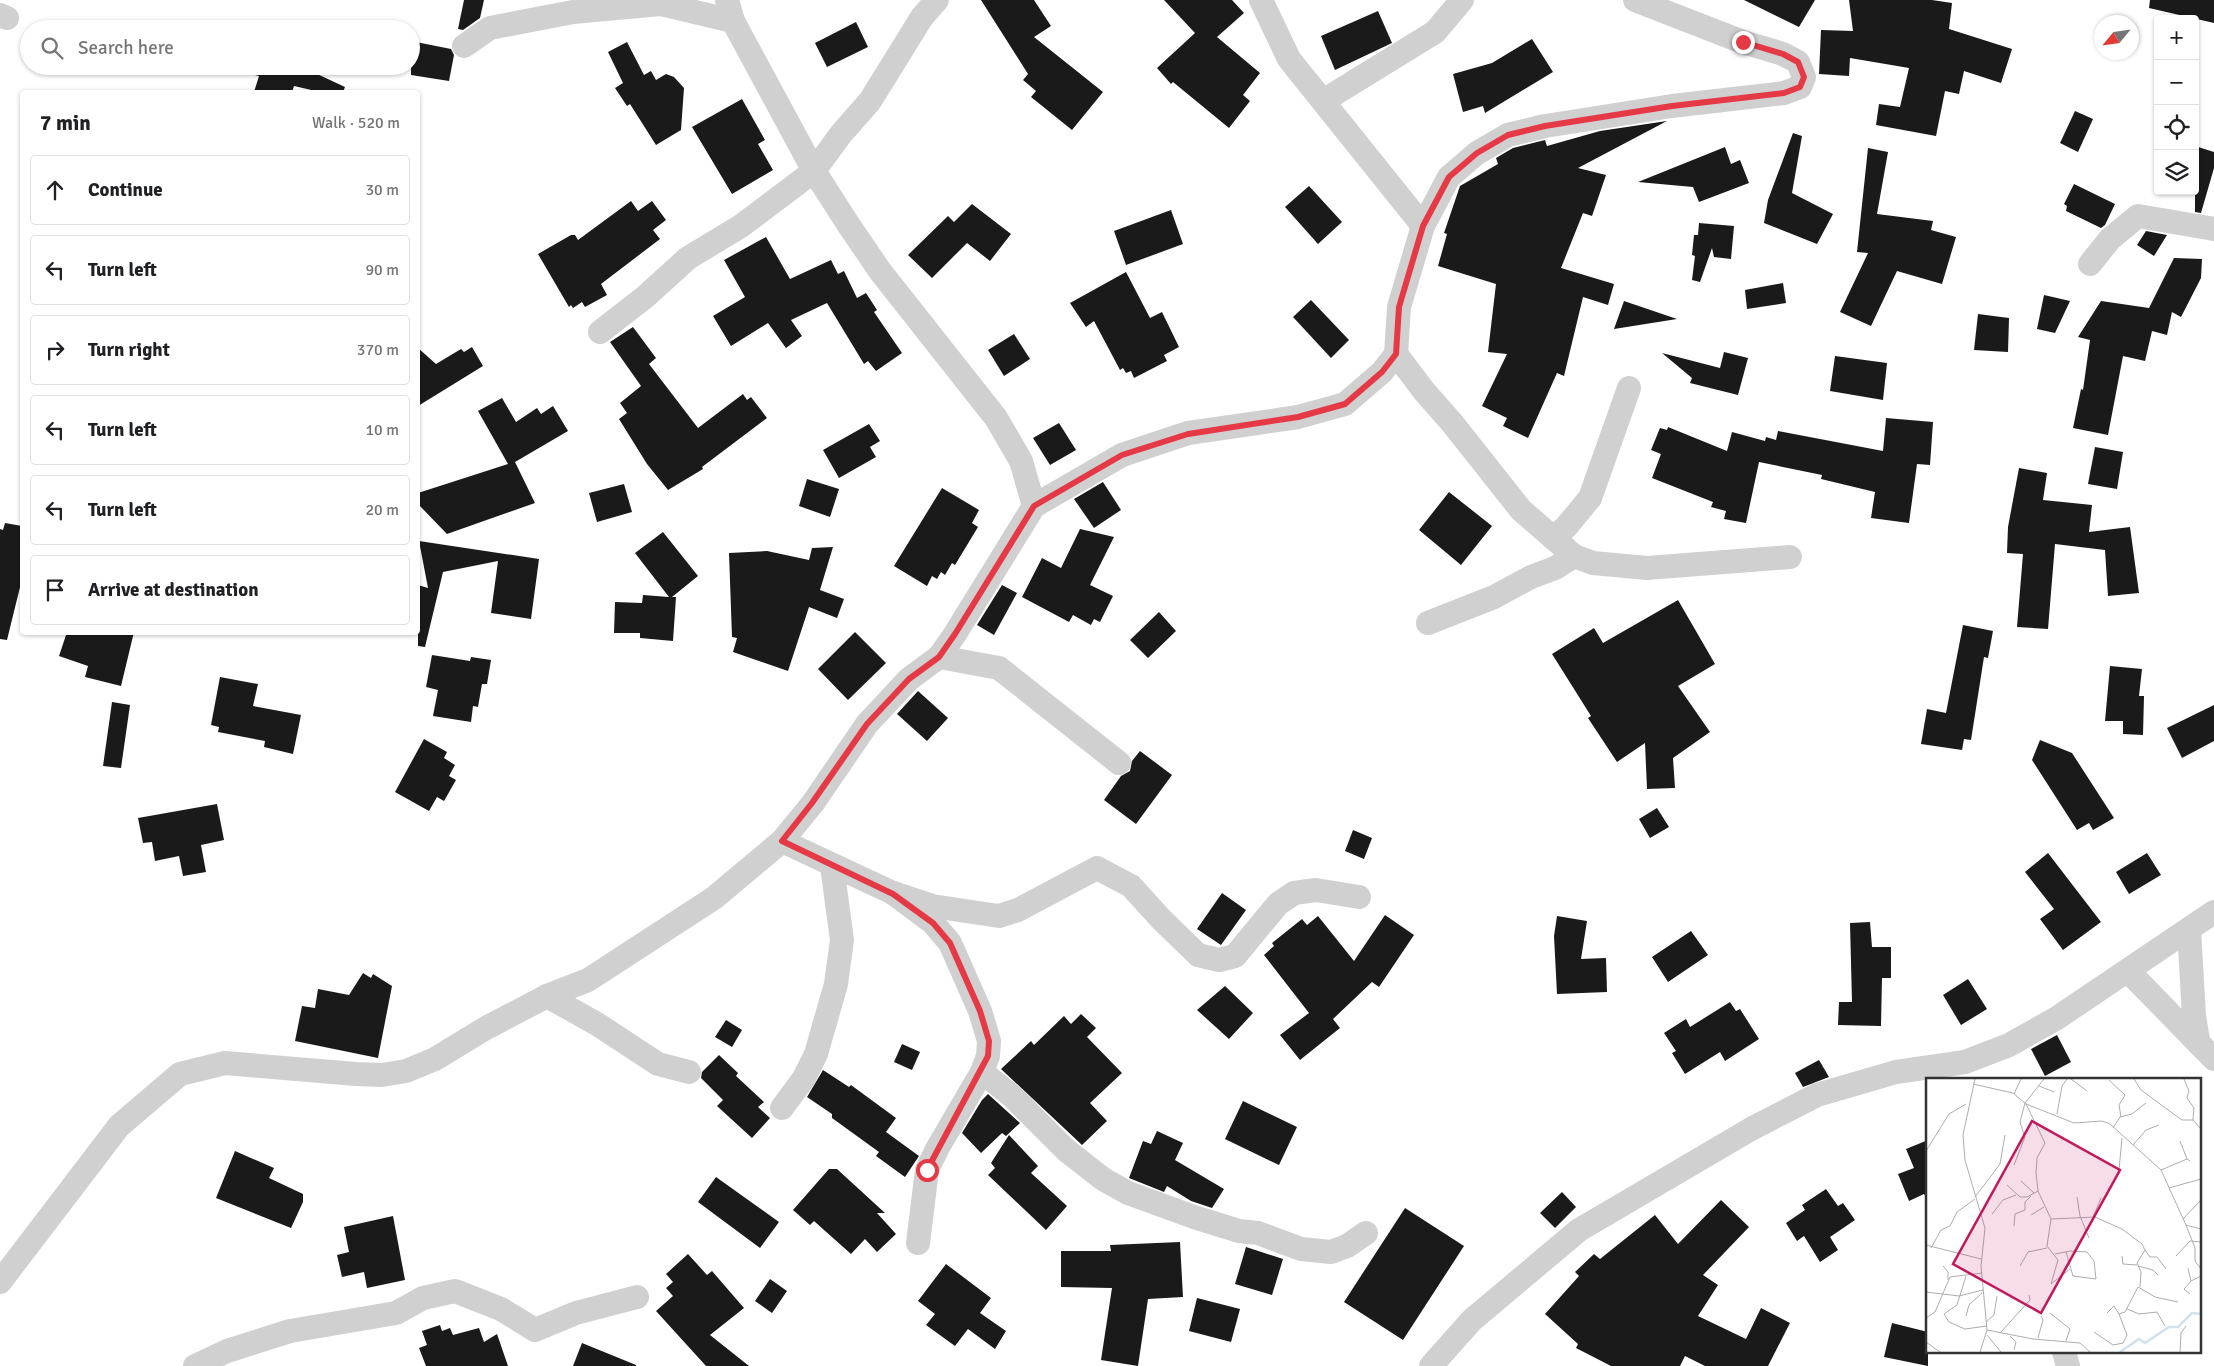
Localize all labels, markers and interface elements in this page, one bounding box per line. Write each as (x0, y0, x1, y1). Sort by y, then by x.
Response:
north arrow (2094, 15, 2139, 60)
map controls (2154, 15, 2199, 195)
button: + (2154, 15, 2199, 60)
search box (20, 20, 420, 75)
route end (1732, 31, 1755, 54)
icon: search (38, 34, 66, 62)
text: Search here (78, 36, 174, 60)
button: − (2154, 60, 2199, 105)
button: locate (2154, 105, 2199, 150)
text: 7 min (40, 110, 91, 136)
text: Walk · 520 m (312, 113, 400, 133)
button: layers (2154, 150, 2199, 195)
icon: ahead (41, 176, 69, 204)
text: Continue (88, 178, 163, 202)
text: 30 m (365, 180, 399, 200)
icon: left (41, 256, 69, 284)
text: Turn left (88, 258, 157, 282)
text: 90 m (365, 260, 399, 280)
icon: right (41, 336, 69, 364)
text: Turn right (88, 338, 170, 362)
text: 370 m (357, 340, 399, 360)
icon: left (41, 416, 69, 444)
text: Turn left (88, 418, 157, 442)
text: 10 m (365, 420, 399, 440)
icon: left (41, 496, 69, 524)
text: Turn left (88, 498, 157, 522)
text: 20 m (365, 500, 399, 520)
icon: arrive (41, 576, 69, 604)
text: Arrive at destination (88, 578, 259, 602)
inset map (1926, 1078, 2202, 1354)
route start (916, 1159, 939, 1182)

